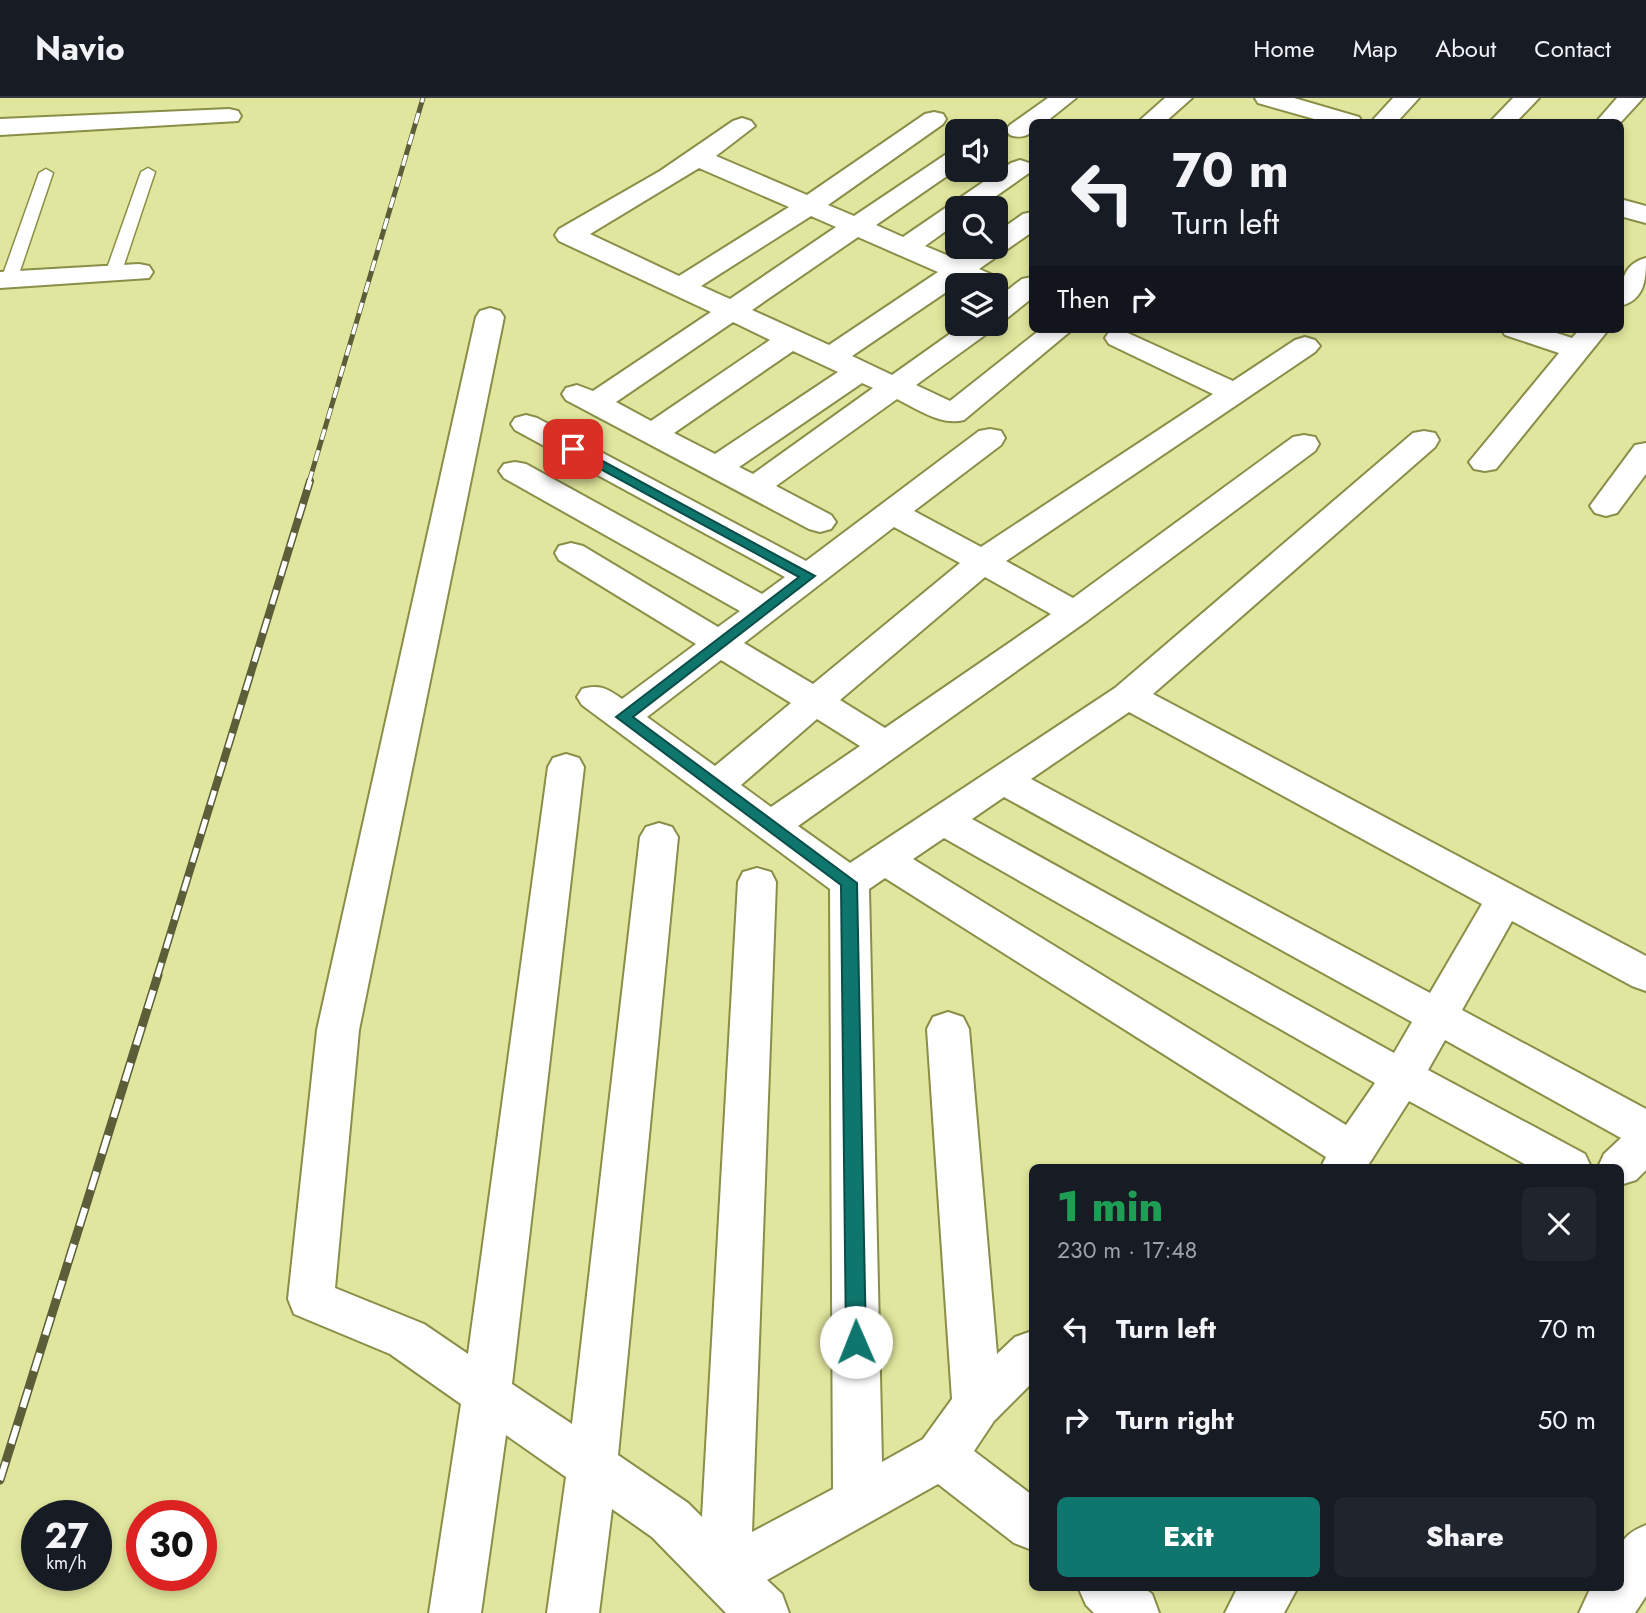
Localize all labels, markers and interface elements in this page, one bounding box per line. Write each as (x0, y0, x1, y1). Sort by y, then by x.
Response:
text: Navio (35, 25, 125, 72)
text: Home (1253, 31, 1315, 66)
text: Map (1353, 31, 1397, 66)
text: About (1435, 31, 1496, 66)
text: Contact (1534, 31, 1611, 66)
map controls (945, 119, 1008, 336)
button: sound (945, 119, 1008, 182)
text: 70 m (1172, 135, 1289, 205)
icon: left (1057, 147, 1148, 238)
button: search (945, 196, 1008, 259)
text: Turn left (1172, 200, 1279, 246)
button: layers (945, 273, 1008, 336)
text: Then (1057, 280, 1110, 318)
icon: right (1124, 280, 1162, 318)
pin (543, 419, 603, 479)
icon: arrive (554, 430, 592, 468)
text: 1 min (1057, 1176, 1163, 1237)
button: close (1522, 1187, 1596, 1261)
text: 230 m · 17:48 (1057, 1233, 1197, 1267)
position arrow (819, 1305, 893, 1379)
icon: left (1057, 1310, 1095, 1348)
text: Turn left (1116, 1310, 1216, 1348)
text: 70 m (1539, 1310, 1596, 1348)
icon: right (1057, 1401, 1095, 1439)
text: Turn right (1116, 1401, 1234, 1439)
text: 50 m (1538, 1401, 1596, 1439)
button: Exit (1057, 1497, 1320, 1577)
button: Share (1334, 1497, 1596, 1577)
speed limit sign: 30 (126, 1500, 217, 1591)
text: 27 (44, 1511, 89, 1561)
text: km/h (46, 1550, 87, 1576)

